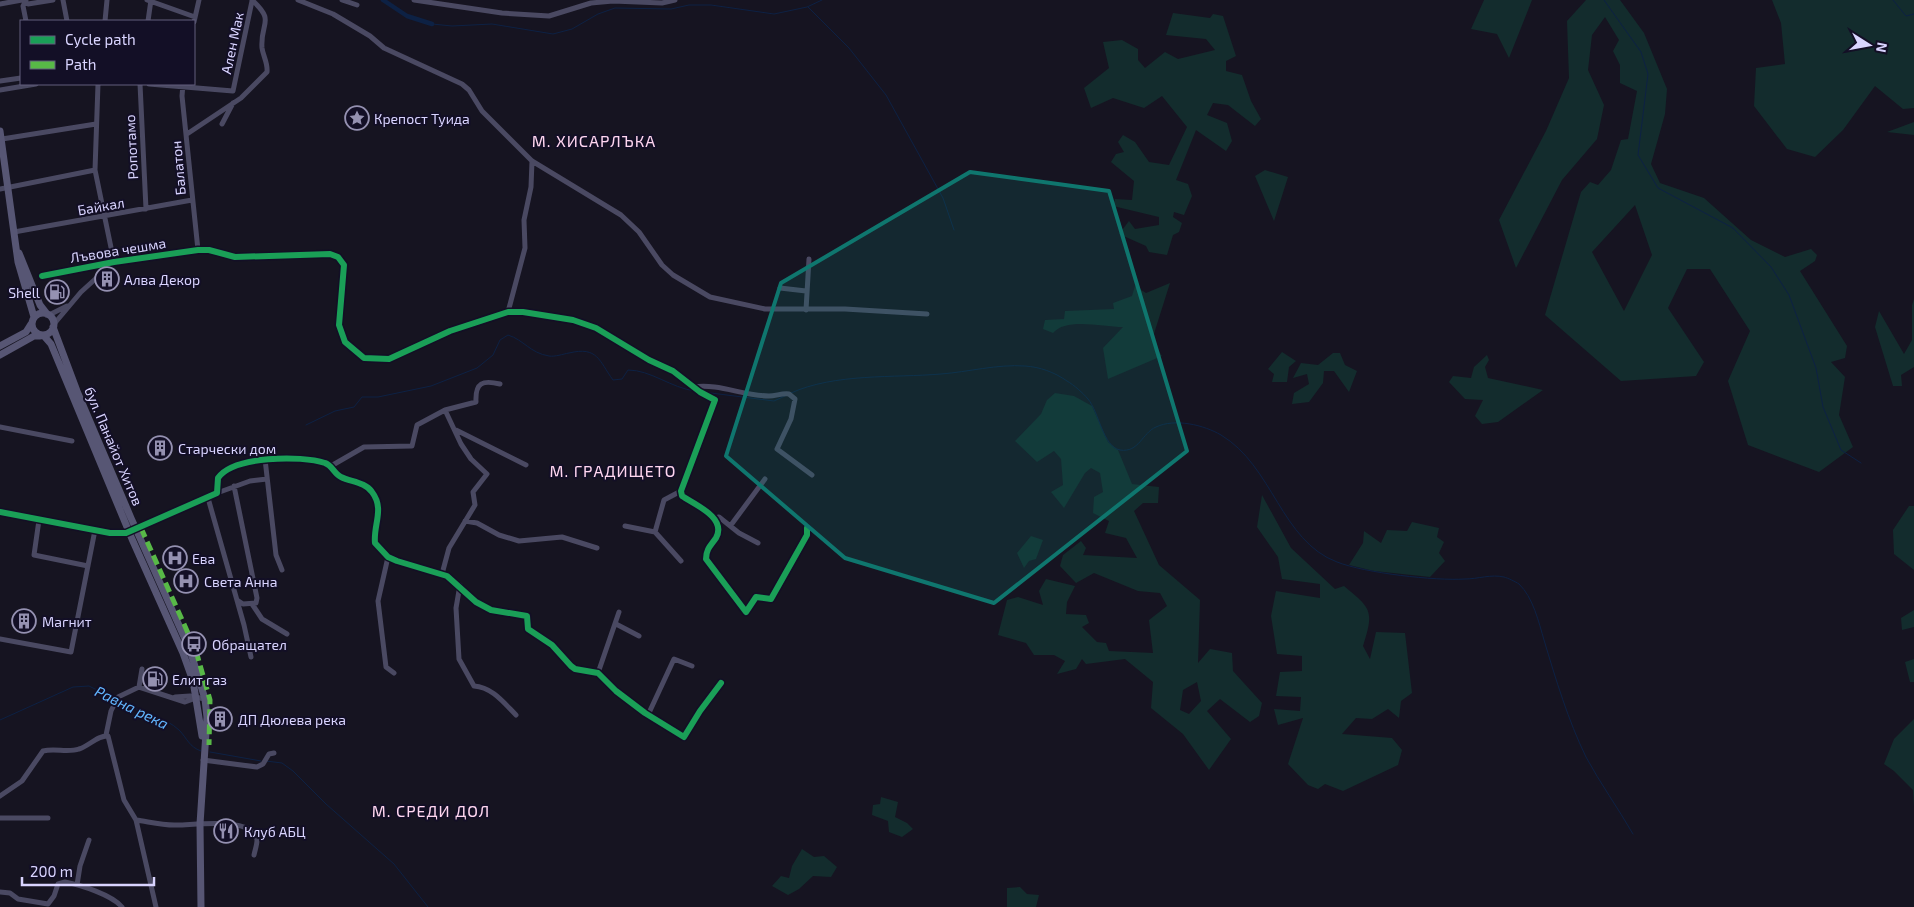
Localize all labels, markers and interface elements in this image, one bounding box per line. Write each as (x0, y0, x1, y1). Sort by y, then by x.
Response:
street label: Ален Мак (217, 10, 247, 76)
legend (20, 20, 195, 85)
north arrow (1844, 20, 1894, 70)
text: Cycle path (65, 30, 136, 48)
text: N (1873, 41, 1892, 54)
text: Path (65, 55, 96, 73)
place icon: Крепост Туида (344, 105, 370, 131)
place label: Крепост Туида (374, 110, 470, 127)
street label: Ропотамо (121, 114, 141, 180)
district label: М. ХИСАРЛЪКА (532, 131, 656, 150)
street label: Балатон (167, 140, 189, 196)
street label: Байкал (76, 194, 126, 218)
street label: Лъвова чешма (69, 234, 167, 266)
building icon: Алва Декор (94, 266, 120, 292)
place label: Алва Декор (124, 271, 200, 288)
fuel station icon: Shell (44, 279, 70, 305)
place label: Shell (8, 284, 41, 301)
street label: бул. Панайот Хитов (81, 384, 147, 508)
building icon: Старчески дом (147, 435, 173, 461)
place label: Старчески дом (178, 440, 276, 457)
district label: М. ГРАДИЩЕТО (549, 461, 677, 480)
hospital icon: Ева (162, 545, 188, 571)
place label: Ева (192, 550, 215, 567)
hospital icon: Света Анна (173, 568, 199, 594)
place label: Света Анна (204, 573, 277, 590)
building icon: Магнит (11, 608, 37, 634)
place label: Магнит (42, 613, 92, 630)
bus stop icon: Обращател (181, 631, 207, 657)
place label: Обращател (212, 636, 287, 653)
fuel station icon: Елит газ (142, 666, 168, 692)
place label: Елит газ (172, 671, 227, 688)
water label: Равна река (92, 681, 172, 733)
building icon: ДП Дюлева река (207, 706, 233, 732)
place label: ДП Дюлева река (238, 711, 346, 728)
district label: М. СРЕДИ ДОЛ (372, 801, 490, 820)
restaurant icon: Клуб АБЦ (213, 818, 239, 844)
place label: Клуб АБЦ (244, 823, 306, 840)
scale bar (22, 854, 155, 886)
text: 200 m (30, 862, 73, 880)

